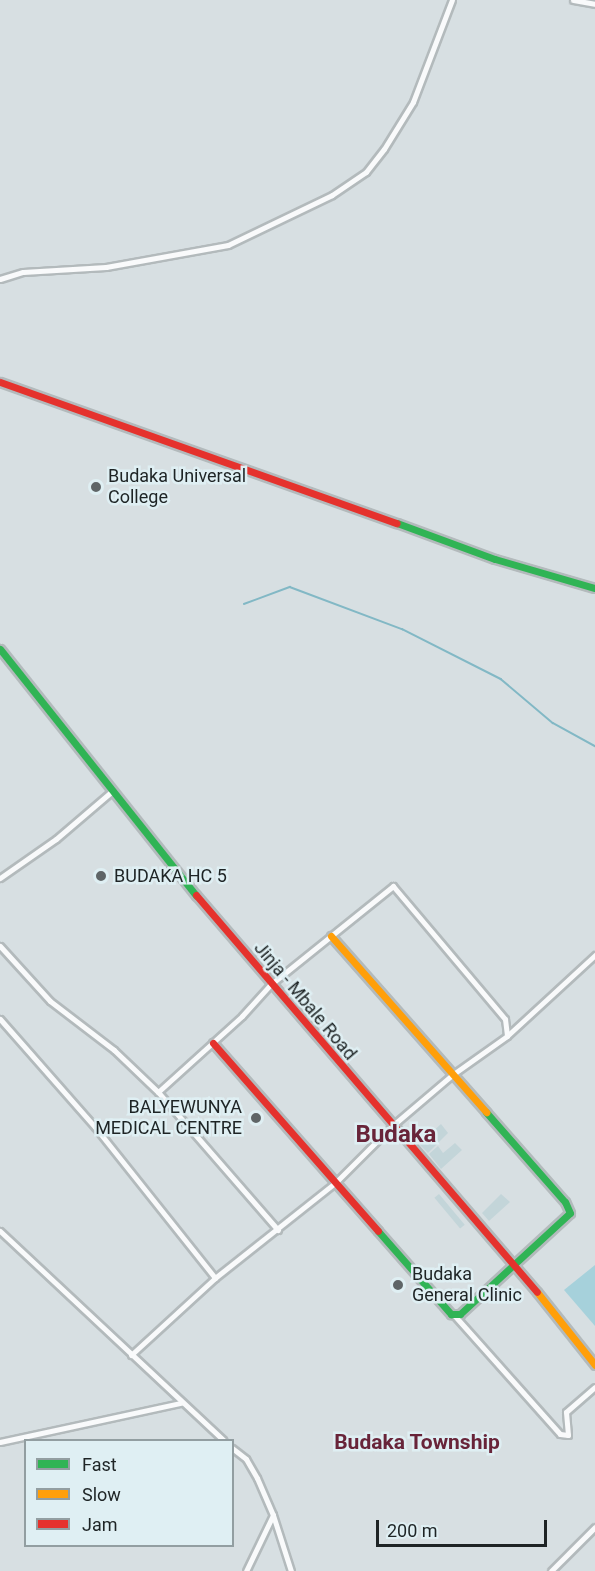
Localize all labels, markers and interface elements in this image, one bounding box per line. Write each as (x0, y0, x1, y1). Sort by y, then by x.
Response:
place label: Budaka Universal College (108, 466, 246, 508)
marker: Budaka Universal College (89, 480, 103, 494)
place label: BUDAKA HC 5 (114, 865, 227, 887)
marker: BUDAKA HC 5 (92, 867, 110, 885)
street label: Jinja - Mbale Road (249, 938, 361, 1064)
place label: BALYEWUNYA MEDICAL CENTRE (95, 1097, 242, 1140)
marker: BALYEWUNYA MEDICAL CENTRE (247, 1109, 265, 1127)
district label: Budaka (356, 1121, 436, 1149)
place label: Budaka General Clinic (412, 1264, 522, 1306)
marker: Budaka General Clinic (389, 1276, 407, 1294)
district label: Budaka Township (334, 1429, 500, 1455)
legend (24, 1439, 234, 1547)
text: Fast (82, 1454, 117, 1475)
text: Slow (82, 1484, 121, 1505)
scale bar (379, 1508, 550, 1546)
text: Jam (82, 1514, 118, 1535)
text: 200 m (387, 1520, 438, 1541)

